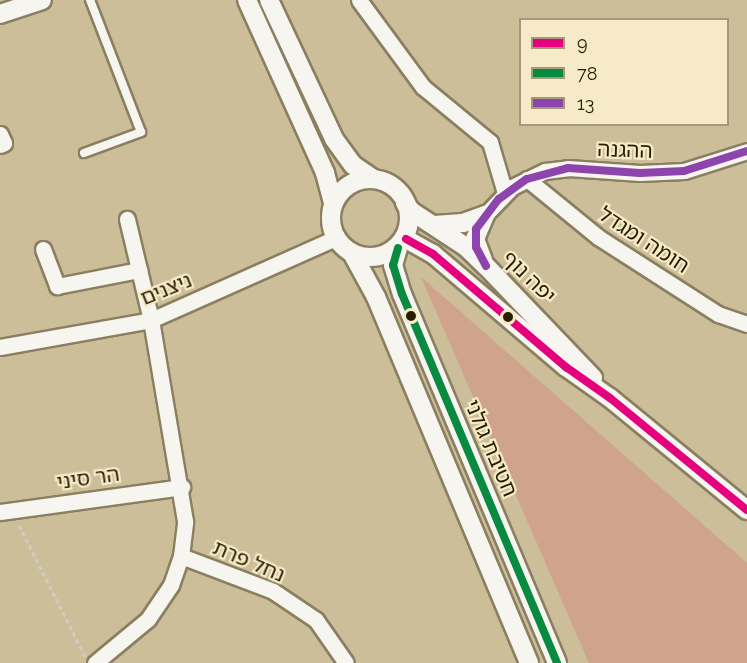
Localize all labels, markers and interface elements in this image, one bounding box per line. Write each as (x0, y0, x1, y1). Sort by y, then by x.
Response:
legend (519, 18, 729, 126)
text: 9 (577, 33, 588, 54)
text: 78 (577, 63, 597, 84)
text: 13 (577, 93, 594, 114)
street label: ההגנה (597, 136, 653, 164)
street label: חומה ומגדל (594, 201, 694, 279)
street label: יפה נוף (497, 246, 561, 308)
street label: ניצנים (137, 267, 195, 311)
unlabelled marker (405, 310, 417, 322)
unlabelled marker (502, 311, 514, 323)
street label: חטיבת גולני (459, 396, 523, 500)
street label: הר סיני (55, 461, 121, 495)
street label: נחל פרת (209, 535, 289, 587)

